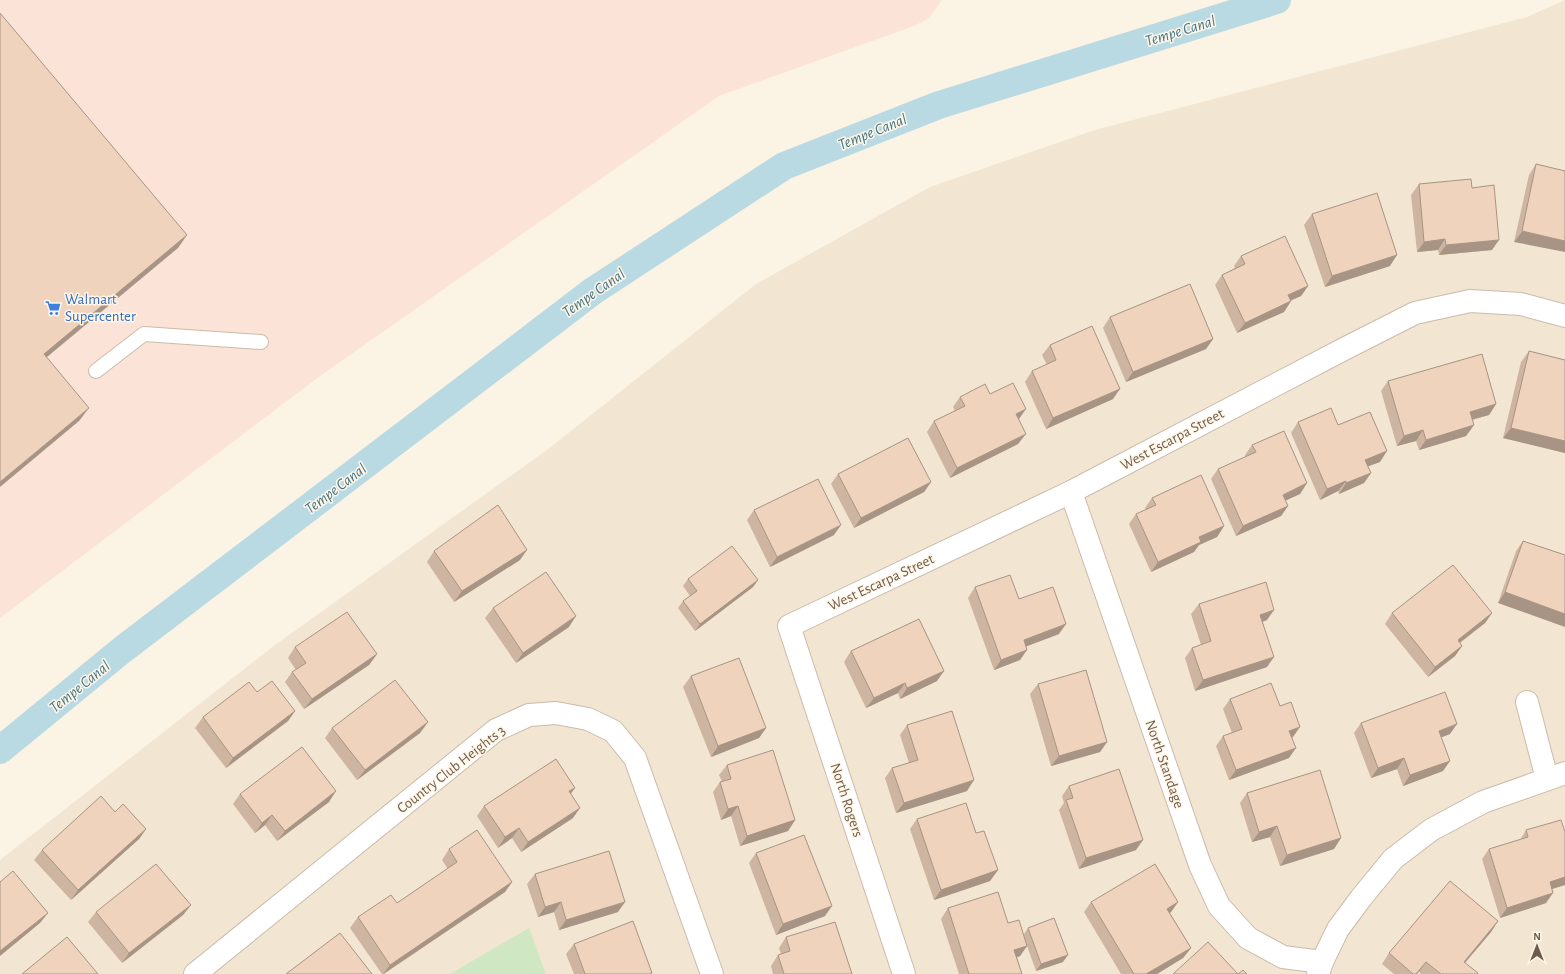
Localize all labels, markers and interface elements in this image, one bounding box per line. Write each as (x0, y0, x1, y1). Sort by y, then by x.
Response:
water label: Tempe Canal (1143, 13, 1218, 50)
water label: Tempe Canal (836, 111, 909, 154)
water label: Tempe Canal (559, 265, 628, 321)
place label: Walmart Supercenter (65, 292, 136, 324)
supermarket icon: Walmart Supercenter (44, 299, 62, 317)
street label: West Escarpa Street (1118, 406, 1227, 473)
water label: Tempe Canal (302, 461, 370, 518)
street label: West Escarpa Street (826, 551, 937, 614)
water label: Tempe Canal (46, 658, 114, 717)
street label: North Standage (1142, 718, 1187, 810)
street label: Country Club Heights 3 (394, 723, 508, 816)
street label: North Rogers (828, 761, 866, 839)
north arrow (1517, 926, 1557, 966)
text: N (1533, 931, 1541, 942)

